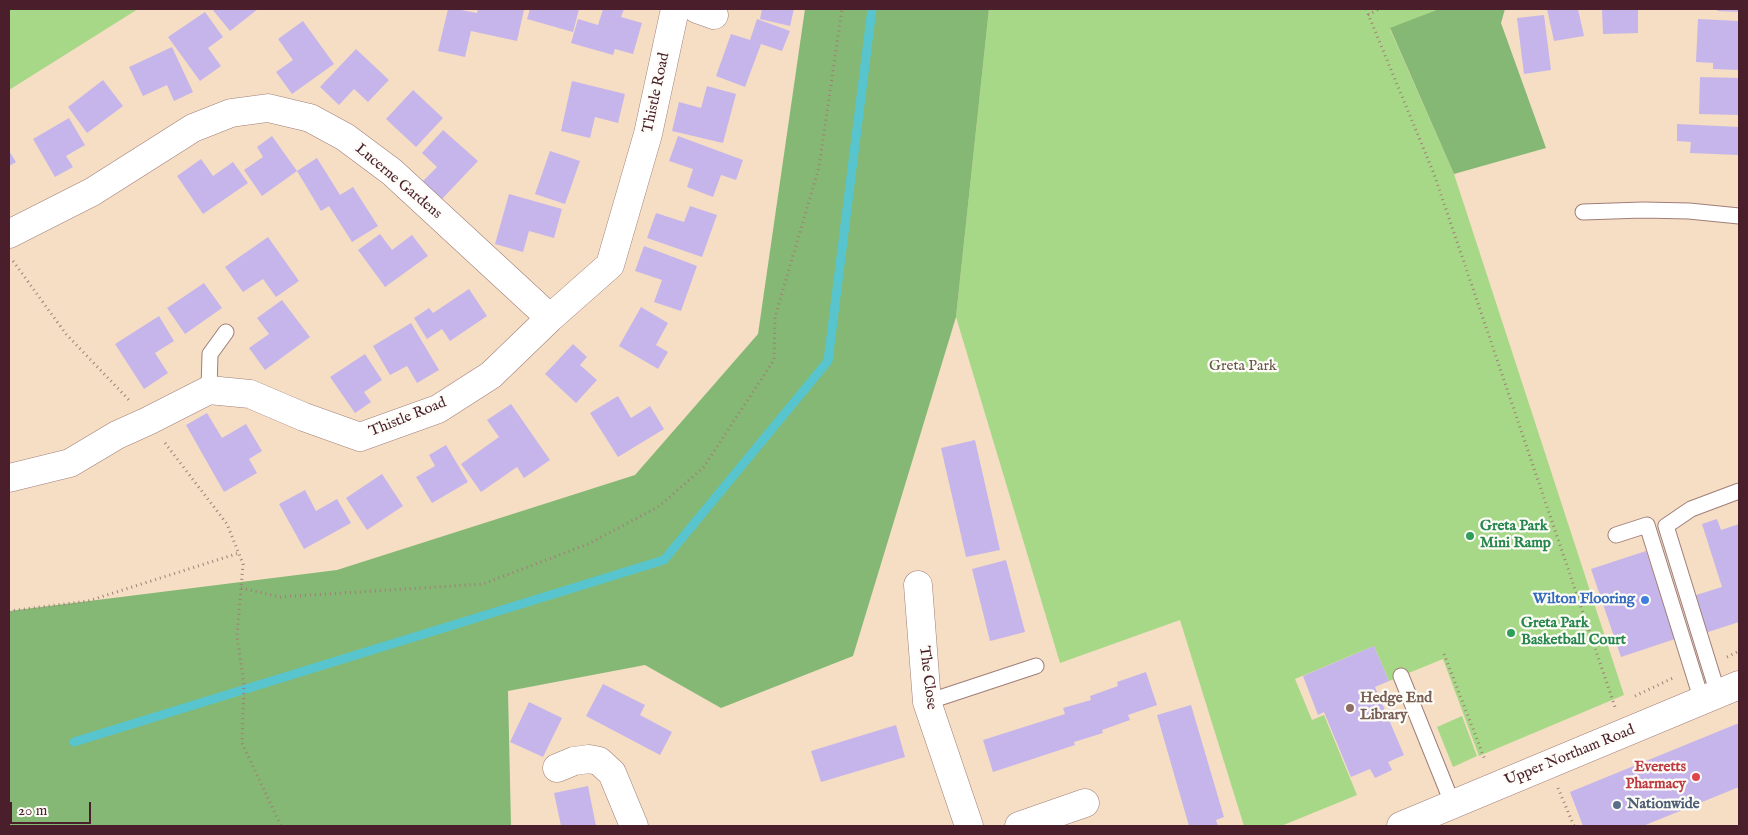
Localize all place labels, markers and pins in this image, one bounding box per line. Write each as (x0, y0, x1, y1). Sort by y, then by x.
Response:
place label: Greta Park Mini Ramp (1480, 518, 1551, 553)
marker: Greta Park Mini Ramp (1464, 530, 1476, 542)
place label: Wilton Flooring (1533, 591, 1635, 609)
marker: Wilton Flooring (1639, 594, 1651, 606)
place label: Greta Park Basketball Court (1521, 615, 1626, 650)
marker: Greta Park Basketball Court (1505, 627, 1517, 639)
place label: Hedge End Library (1360, 690, 1432, 725)
marker: Hedge End Library (1344, 702, 1356, 714)
place label: Everetts Pharmacy (1625, 759, 1686, 794)
marker: Everetts Pharmacy (1690, 771, 1702, 783)
place label: Nationwide (1627, 796, 1700, 814)
marker: Nationwide (1611, 799, 1623, 811)

